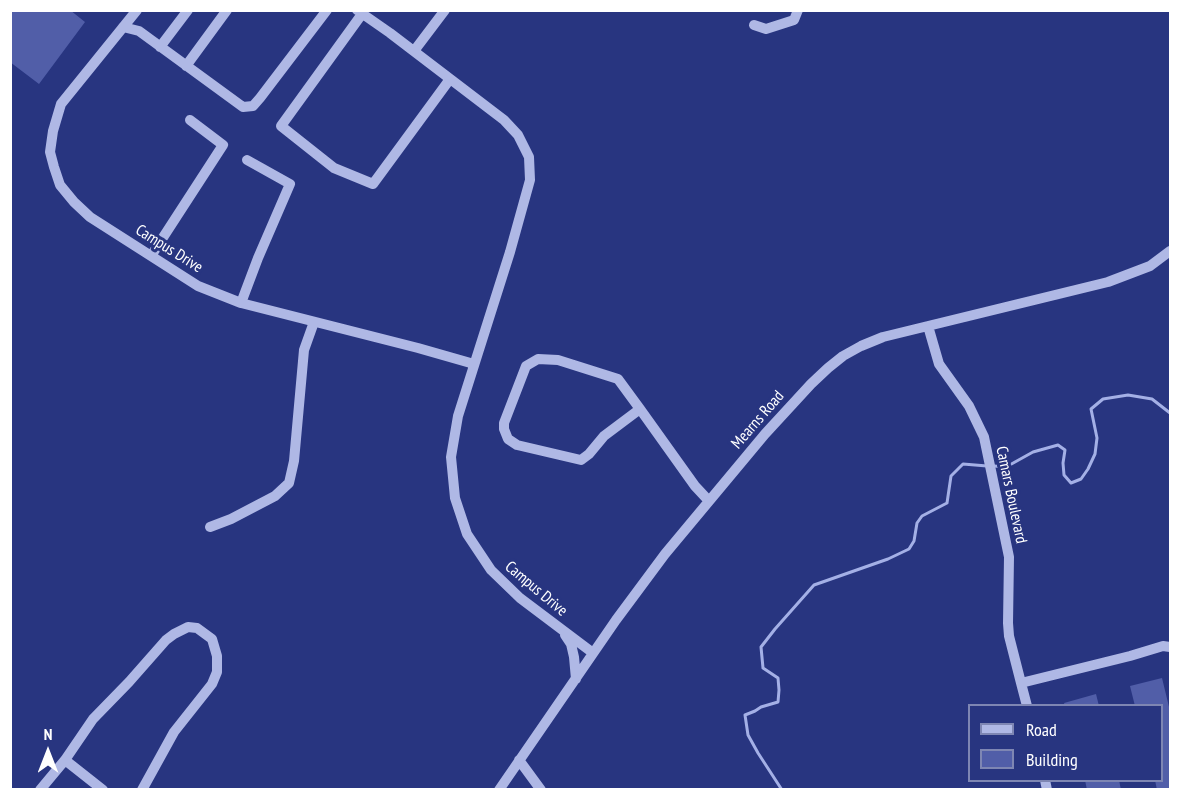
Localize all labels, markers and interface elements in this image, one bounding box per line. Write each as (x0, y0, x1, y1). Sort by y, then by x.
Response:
street label: Campus Drive (132, 221, 206, 277)
street label: Mearns Road (728, 387, 788, 453)
street label: Camars Boulevard (991, 445, 1031, 545)
street label: Campus Drive (501, 557, 571, 621)
legend (968, 704, 1163, 782)
text: Road (1026, 718, 1057, 741)
north arrow (18, 722, 78, 782)
text: N (44, 724, 52, 744)
text: Building (1026, 748, 1078, 771)

